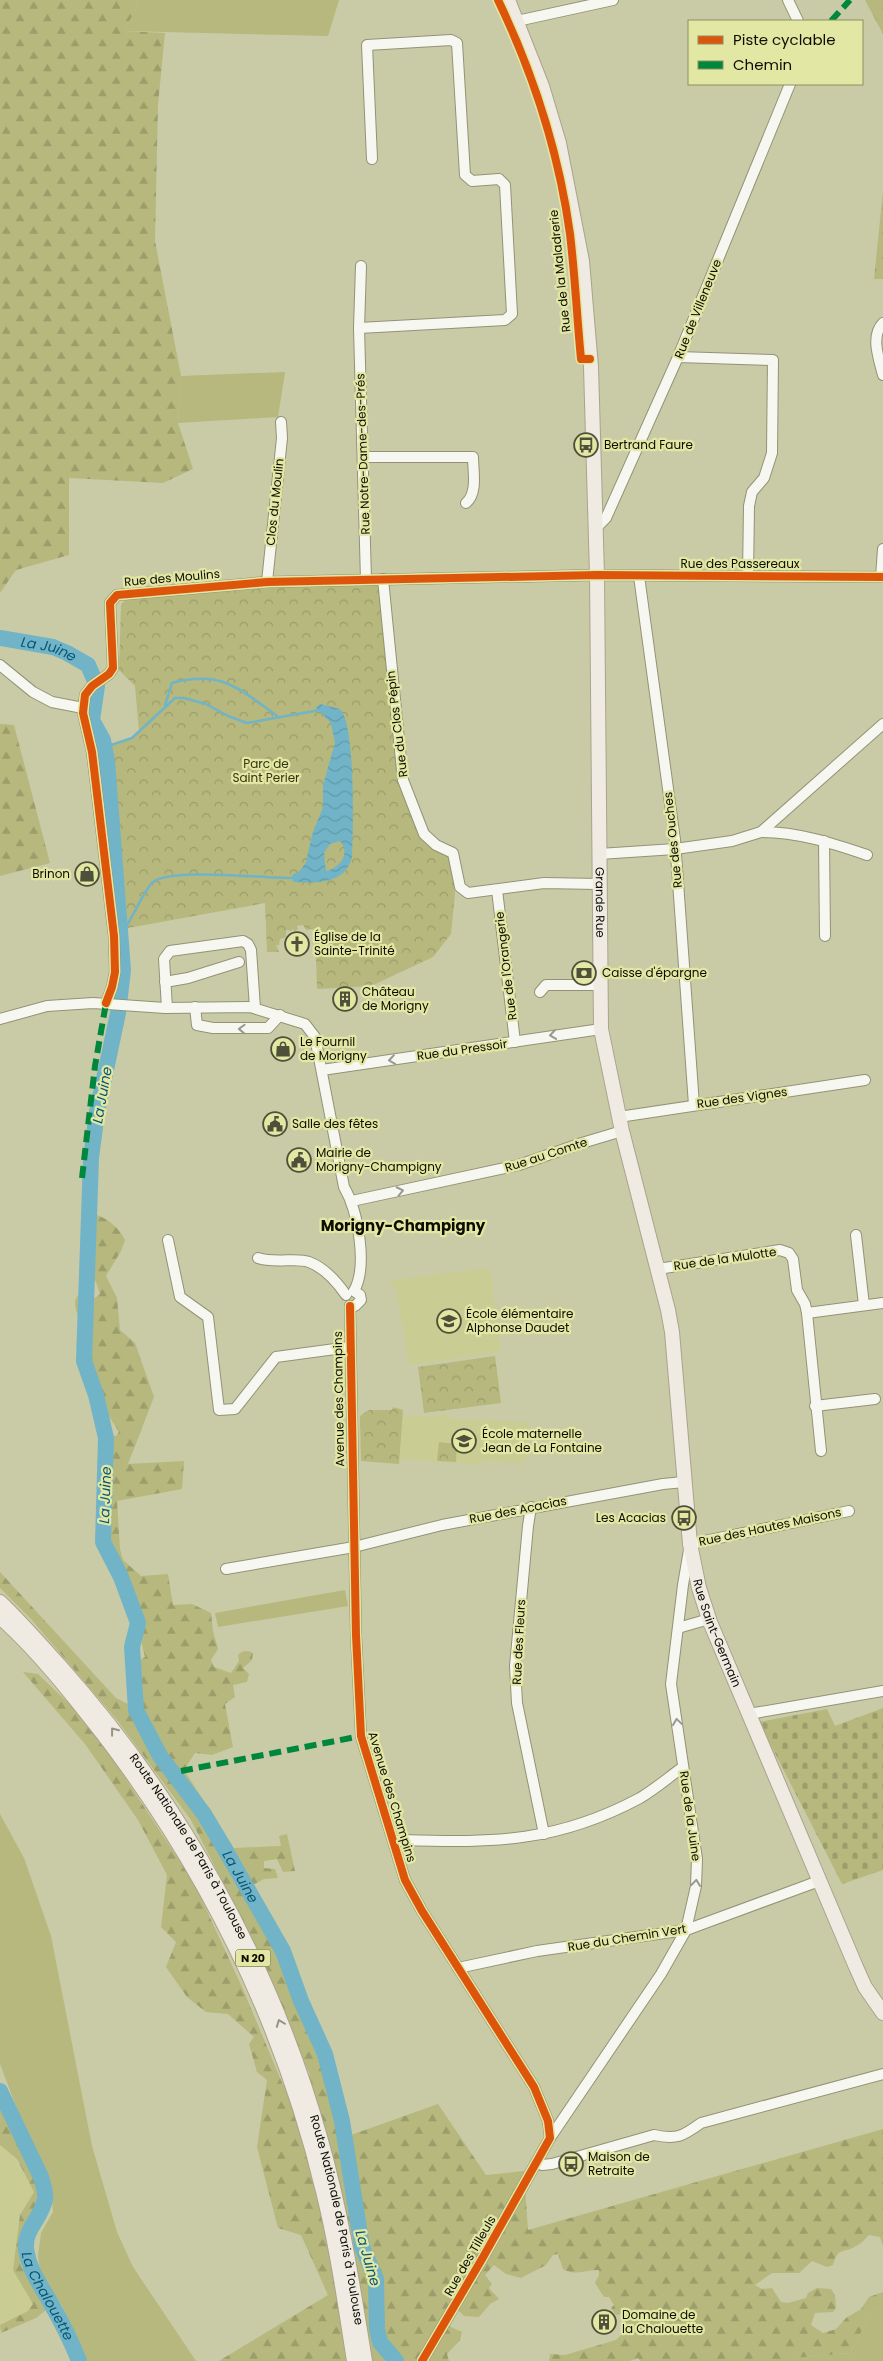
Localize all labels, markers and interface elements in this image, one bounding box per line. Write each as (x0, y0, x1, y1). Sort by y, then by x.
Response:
legend (688, 20, 863, 85)
text: Piste cyclable (733, 29, 836, 50)
text: Chemin (733, 54, 792, 75)
street label: Rue de la Maladrerie (545, 209, 574, 333)
street label: Rue de Villeneuve (670, 257, 725, 361)
street label: Rue Notre-Dame-des-Prés (351, 373, 374, 535)
bus stop icon: Bertrand Faure (573, 432, 599, 458)
place label: Bertrand Faure (604, 436, 693, 453)
street label: Clos du Moulin (261, 457, 288, 546)
street label: Rue des Passereaux (680, 555, 800, 572)
street label: Rue des Moulins (123, 565, 221, 590)
water label: La Juine (19, 632, 81, 667)
street label: Rue du Clos Pépin (382, 670, 411, 778)
park label: Parc de Saint Perier (232, 755, 300, 786)
street label: Rue des Ouches (659, 791, 686, 889)
shop icon: Brinon (74, 861, 100, 887)
place label: Brinon (32, 865, 70, 882)
street label: Grande Rue (592, 867, 609, 938)
street label: Rue de l'Orangerie (490, 911, 521, 1021)
place label: Église de la Sainte-Trinité (314, 928, 395, 959)
church icon: Église de la Sainte-Trinité (284, 931, 310, 957)
bank icon: Caisse d'épargne (571, 960, 597, 986)
place label: Caisse d'épargne (602, 964, 707, 981)
place label: Château de Morigny (362, 983, 429, 1014)
building icon: Château de Morigny (332, 986, 358, 1012)
one-way arrow (237, 1023, 245, 1034)
one-way arrow (549, 1029, 557, 1040)
place label: Le Fournil de Morigny (300, 1033, 367, 1064)
street label: Rue du Pressoir (416, 1035, 509, 1064)
shop icon: Le Fournil de Morigny (270, 1036, 296, 1062)
one-way arrow (388, 1054, 396, 1065)
water label: La Juine (87, 1065, 117, 1125)
street label: Rue des Vignes (696, 1083, 788, 1112)
public building icon: Salle des fêtes (262, 1111, 288, 1137)
place label: Salle des fêtes (292, 1115, 378, 1132)
street label: Rue au Comte (502, 1133, 589, 1176)
place label: Mairie de Morigny-Champigny (316, 1144, 442, 1175)
public building icon: Mairie de Morigny-Champigny (286, 1147, 312, 1173)
one-way arrow (395, 1186, 404, 1196)
district label: Morigny-Champigny (321, 1215, 486, 1236)
street label: Rue de la Mulotte (673, 1243, 777, 1274)
place label: École élémentaire Alphonse Daudet (466, 1305, 573, 1336)
school or university icon: École élémentaire Alphonse Daudet (436, 1308, 462, 1334)
street label: Avenue des Champins (329, 1331, 348, 1467)
place label: École maternelle Jean de La Fontaine (482, 1425, 602, 1456)
school or university icon: École maternelle Jean de La Fontaine (451, 1428, 477, 1454)
water label: La Juine (94, 1466, 116, 1524)
street label: Rue des Acacias (468, 1492, 568, 1527)
street label: Rue des Hautes Maisons (697, 1503, 843, 1550)
bus stop icon: Les Acacias (671, 1505, 697, 1531)
place label: Les Acacias (596, 1509, 666, 1526)
street label: Rue Saint-Germain (689, 1577, 746, 1690)
street label: Rue des Fleurs (508, 1599, 529, 1685)
one-way arrow (672, 1717, 682, 1726)
one-way arrow (111, 1727, 120, 1737)
street label: Avenue des Champins (365, 1729, 420, 1864)
street label: Route Nationale de Paris à Toulouse (126, 1750, 252, 1942)
street label: Rue de la Juine (676, 1770, 705, 1862)
water label: La Juine (218, 1847, 264, 1907)
one-way arrow (690, 1878, 701, 1886)
street label: Rue du Chemin Vert (567, 1920, 687, 1955)
road number: N 20 (236, 1950, 270, 1966)
one-way arrow (276, 2020, 286, 2028)
street label: Route Nationale de Paris à Toulouse (306, 2113, 368, 2326)
place label: Maison de Retraite (588, 2148, 650, 2179)
bus stop icon: Maison de Retraite (558, 2151, 584, 2177)
street label: Rue des Tilleuls (440, 2212, 500, 2299)
water label: La Juine (351, 2228, 386, 2289)
water label: La Chalouette (17, 2250, 79, 2344)
place label: Domaine de la Chalouette (622, 2306, 703, 2337)
building icon: Domaine de la Chalouette (591, 2309, 617, 2335)

